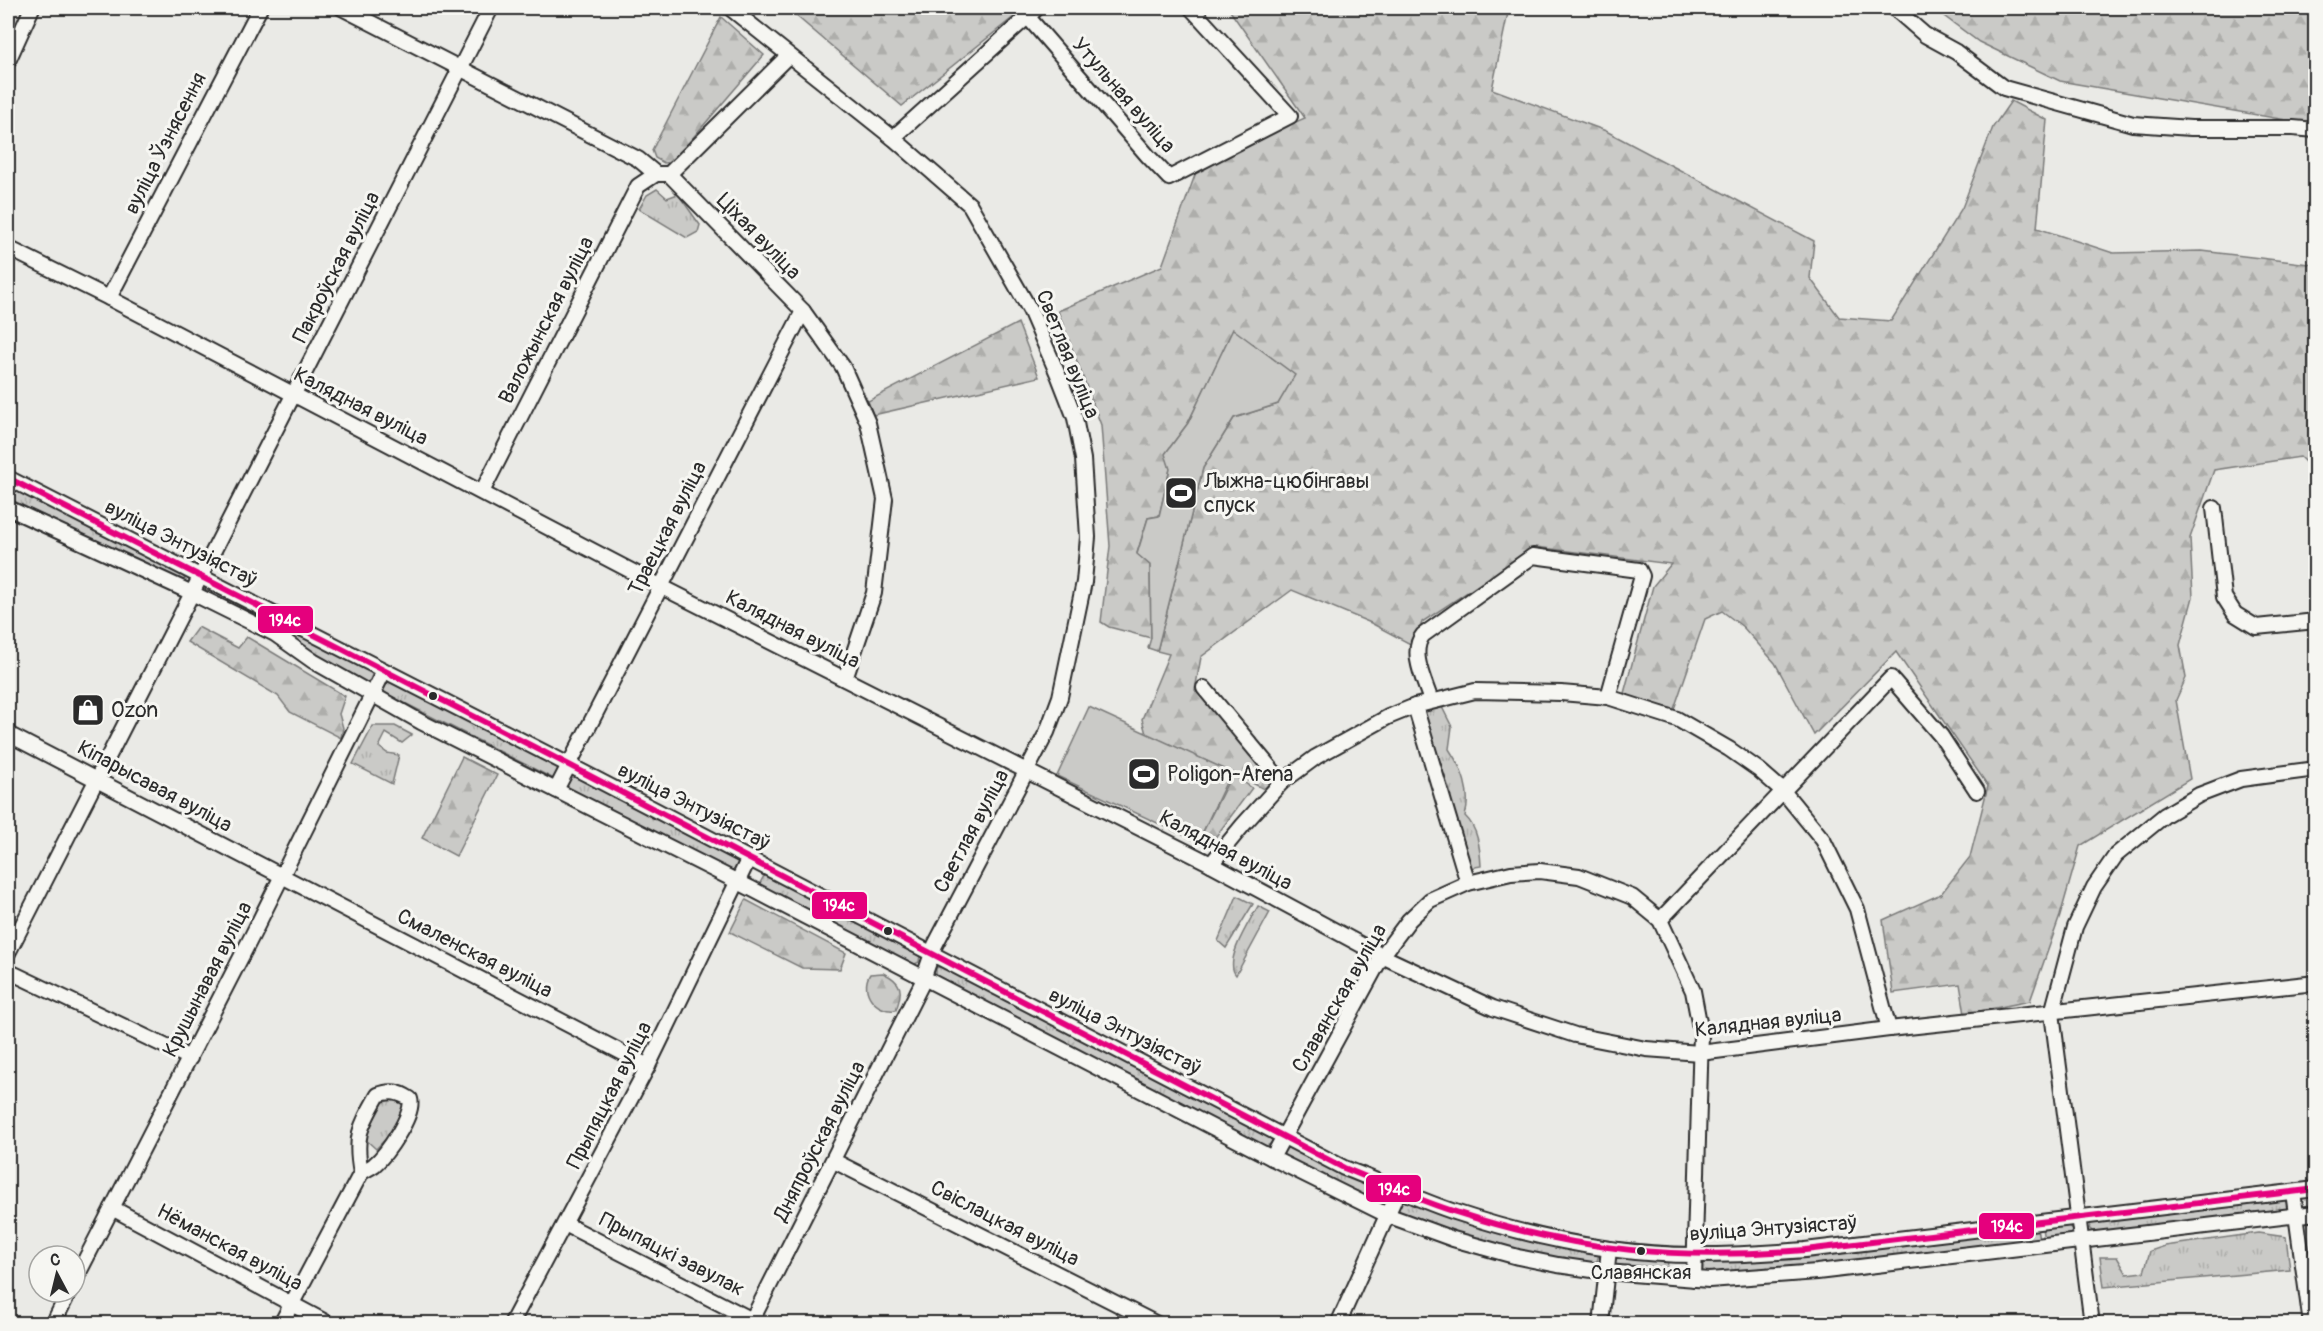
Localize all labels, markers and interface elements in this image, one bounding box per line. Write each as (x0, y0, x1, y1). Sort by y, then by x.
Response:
street label: Утульная вуліца (1066, 32, 1181, 159)
street label: вуліца Ўзнясення (118, 68, 213, 219)
street label: Пакроўская вуліца (287, 187, 386, 347)
street label: Ціхая вуліца (711, 187, 807, 285)
street label: Валожынская вуліца (493, 232, 600, 408)
street label: Светлая вуліца (1029, 286, 1106, 422)
street label: Калядная вуліца (289, 361, 432, 452)
street label: Траецкая вуліца (622, 457, 713, 600)
place label: Лыжна-цюбінгавы спуск (1203, 468, 1369, 519)
sports icon: Лыжна-цюбінгавы спуск (1163, 475, 1199, 511)
street label: вуліца Энтузіястаў (100, 493, 261, 593)
street label: Калядная вуліца (721, 584, 864, 675)
line badge: 194с (257, 605, 314, 634)
text: 194с (269, 611, 301, 631)
unlabelled marker (427, 690, 439, 702)
shop icon: Ozon (70, 692, 106, 728)
place label: Ozon (111, 697, 158, 724)
street label: Кіпарысавая вуліца (73, 734, 237, 839)
street label: вуліца Энтузіястаў (613, 756, 774, 856)
sports icon: Poligon-Arena (1126, 756, 1162, 792)
place label: Poligon-Arena (1167, 761, 1293, 788)
street label: Светлая вуліца (927, 765, 1015, 898)
street label: Калядная вуліца (1155, 804, 1297, 897)
line badge: 194с (811, 891, 868, 920)
text: 194с (823, 896, 855, 916)
street label: Крушынавая вуліца (157, 897, 258, 1062)
street label: Смаленская вуліца (392, 903, 557, 1004)
street label: Славянская вуліца (1286, 919, 1393, 1077)
unlabelled marker (882, 925, 894, 937)
street label: вуліца Энтузіястаў (1044, 981, 1205, 1081)
street label: Калядная вуліца (1694, 1001, 1843, 1044)
street label: Прыпяцкая вуліца (561, 1017, 658, 1173)
street label: Дняпроўская вуліца (767, 1056, 872, 1227)
street label: Свіслацкая вуліца (926, 1174, 1084, 1273)
line badge: 194с (1365, 1174, 1422, 1203)
text: 194с (1378, 1180, 1410, 1200)
street label: Нёманская вуліца (152, 1198, 307, 1297)
street label: Прыпяцкі завулак (594, 1206, 749, 1303)
street label: вуліца Энтузіястаў (1689, 1209, 1857, 1248)
line badge: 194с (1978, 1212, 2035, 1240)
text: 194с (1991, 1217, 2023, 1237)
north arrow (27, 1244, 87, 1304)
marker: Славянская (1635, 1245, 1647, 1257)
text: С (49, 1250, 62, 1271)
place label: Славянская (1591, 1260, 1691, 1285)

